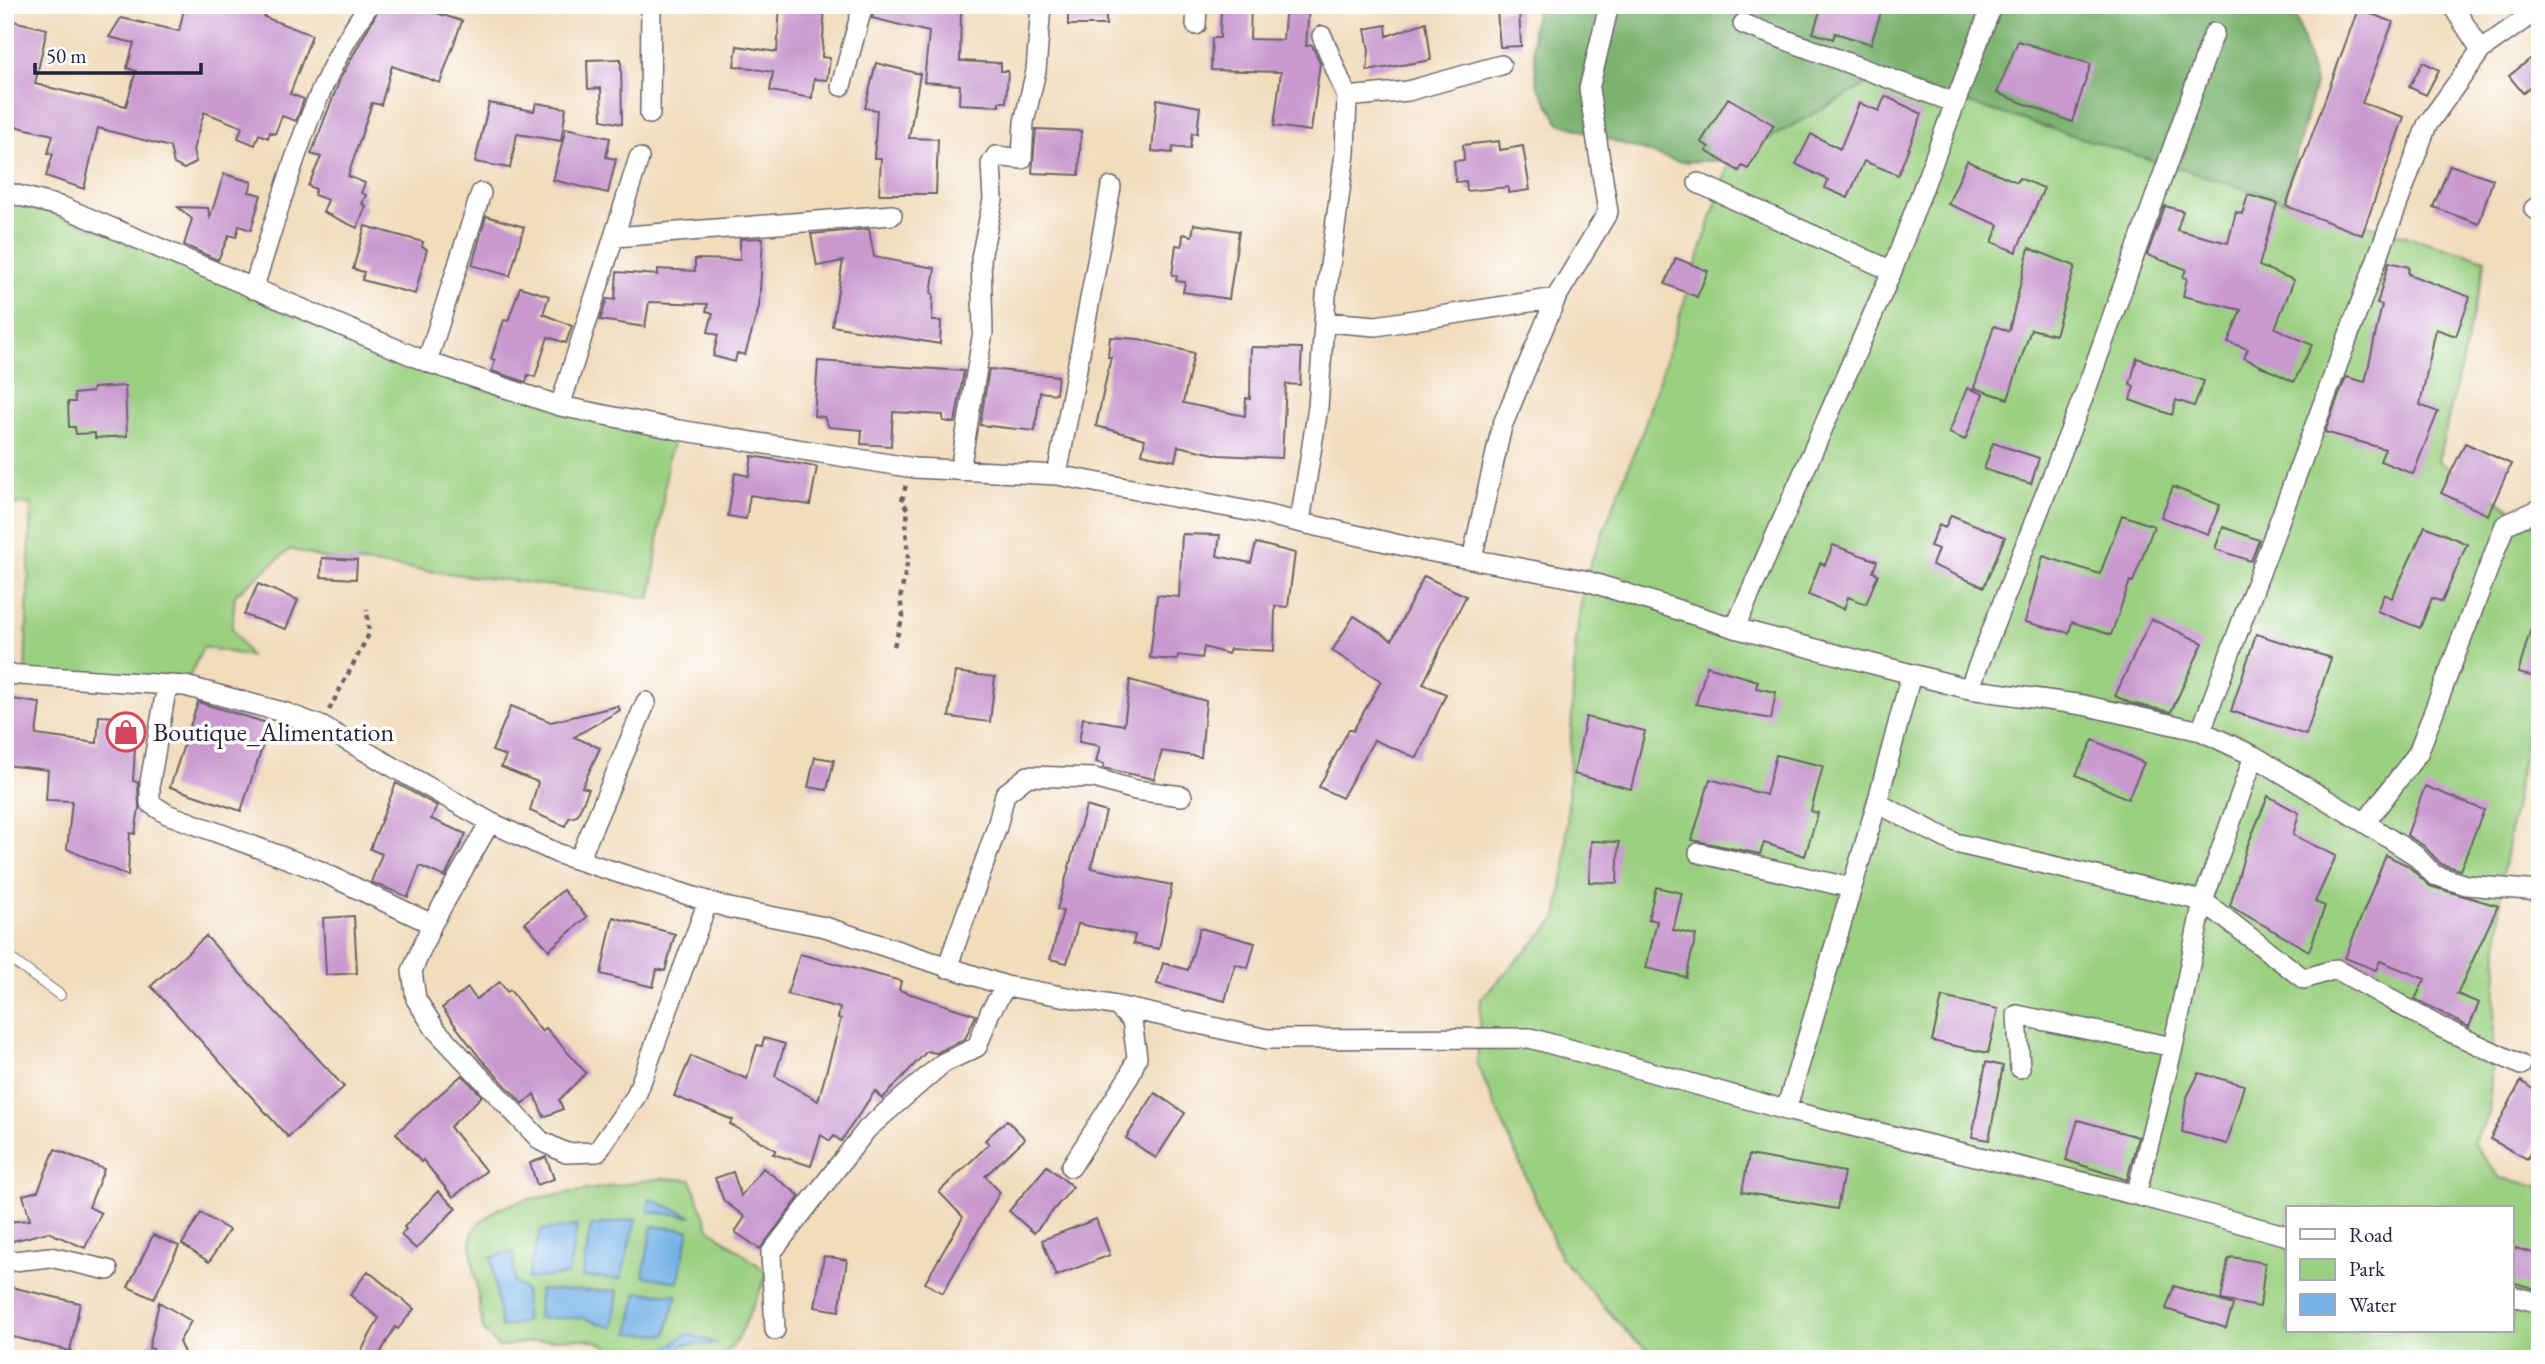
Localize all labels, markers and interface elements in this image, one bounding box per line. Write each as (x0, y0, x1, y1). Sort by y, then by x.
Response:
scale bar (35, 32, 201, 76)
text: 50 m (46, 42, 87, 69)
shop icon: Boutique_Alimentation (105, 711, 147, 753)
place label: Boutique_Alimentation (153, 715, 394, 749)
legend (2286, 1206, 2514, 1332)
text: Road (2349, 1221, 2393, 1248)
text: Park (2349, 1255, 2386, 1282)
text: Water (2349, 1291, 2396, 1318)

